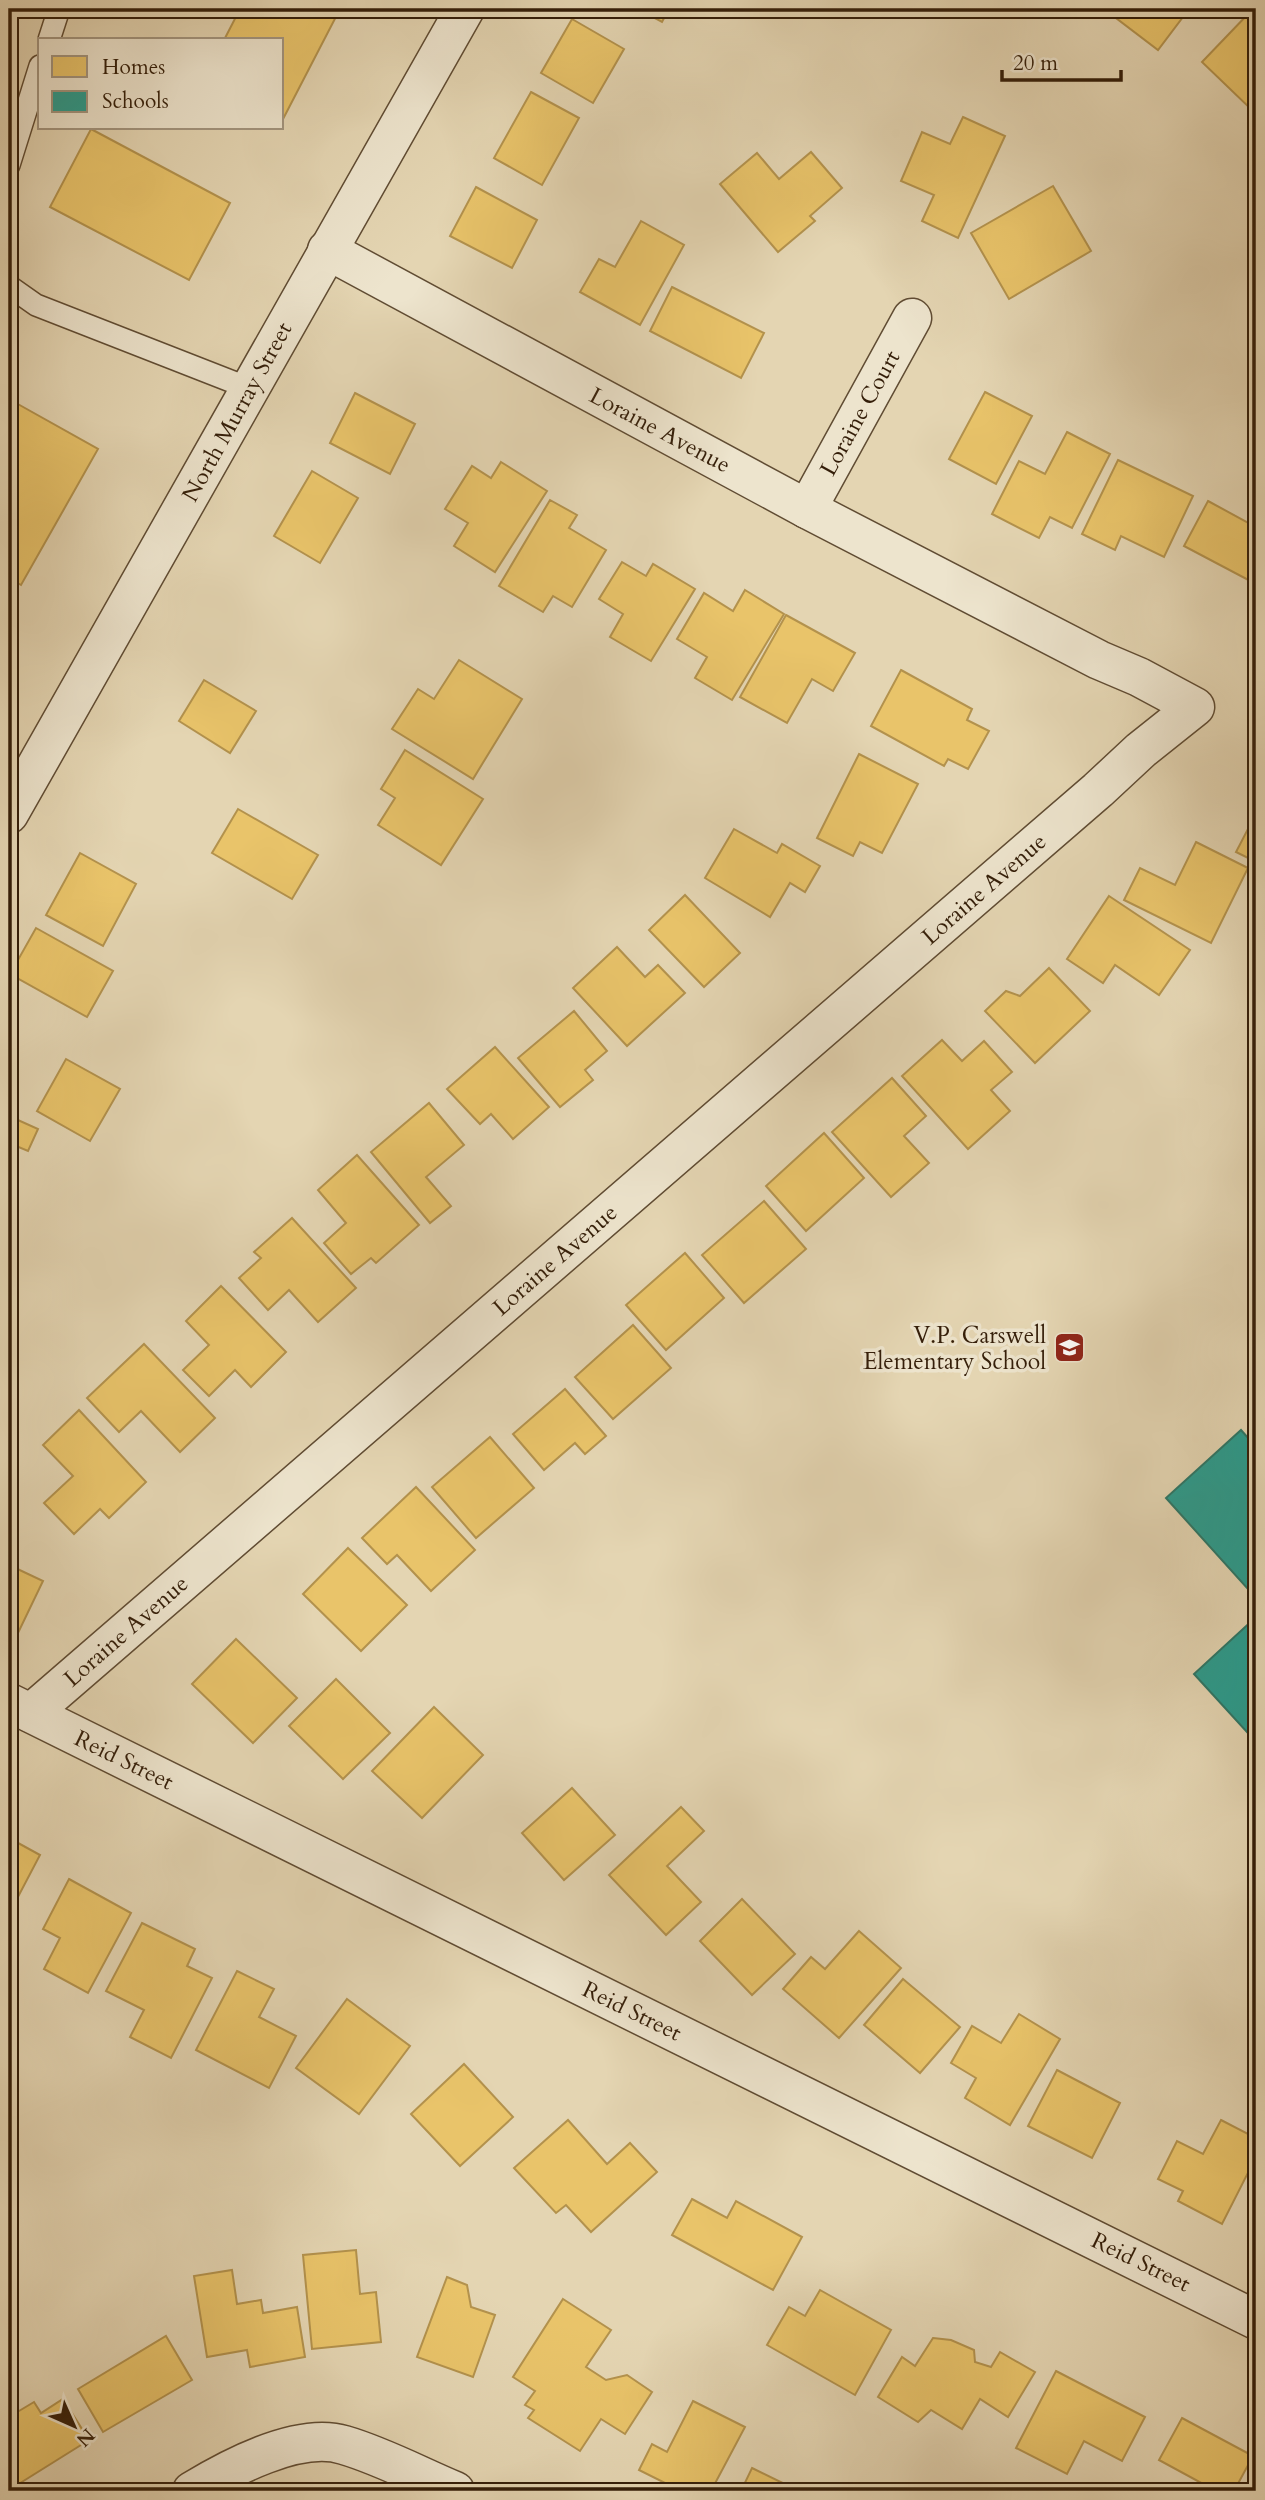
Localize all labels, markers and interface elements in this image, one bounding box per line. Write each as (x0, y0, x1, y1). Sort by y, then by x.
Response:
legend (38, 38, 284, 130)
scale bar (1002, 38, 1122, 82)
text: 20 m (1013, 49, 1058, 78)
text: Homes (102, 53, 165, 82)
text: Schools (102, 87, 169, 116)
street label: North Murray Street (175, 317, 299, 507)
street label: Loraine Court (813, 345, 907, 481)
street label: Loraine Avenue (584, 380, 736, 480)
street label: Loraine Avenue (915, 826, 1053, 952)
street label: Loraine Avenue (486, 1197, 624, 1323)
place label: V.P. Carswell Elementary School (863, 1320, 1046, 1377)
school or university icon: V.P. Carswell Elementary School (1052, 1331, 1086, 1365)
street label: Loraine Avenue (57, 1568, 195, 1694)
street label: Reid Street (69, 1723, 179, 1797)
street label: Reid Street (577, 1974, 687, 2048)
street label: Reid Street (1086, 2225, 1196, 2299)
north arrow (38, 2392, 108, 2462)
text: N (70, 2422, 100, 2453)

